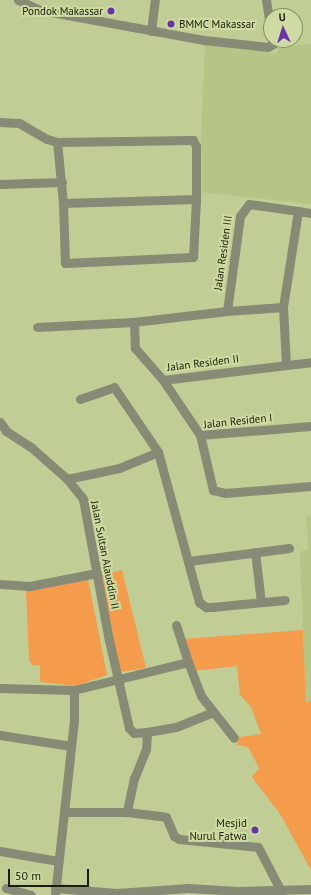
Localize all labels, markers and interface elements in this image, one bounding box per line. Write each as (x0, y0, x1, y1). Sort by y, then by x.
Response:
place label: Pondok Makassar (22, 4, 103, 18)
marker: Pondok Makassar (106, 6, 116, 16)
north arrow (263, 8, 303, 48)
text: U (278, 10, 286, 24)
place label: BMMC Makassar (179, 17, 255, 31)
marker: BMMC Makassar (166, 19, 176, 29)
street label: Jalan Residen III (211, 215, 235, 291)
street label: Jalan Residen II (166, 352, 240, 374)
street label: Jalan Residen I (203, 411, 273, 431)
street label: Jalan Sultan Alauddin II (88, 499, 122, 611)
place label: Mesjid Nurul Fatwa (189, 817, 247, 843)
marker: Mesjid Nurul Fatwa (250, 825, 260, 835)
scale bar (10, 861, 91, 887)
text: 50 m (15, 868, 41, 883)

